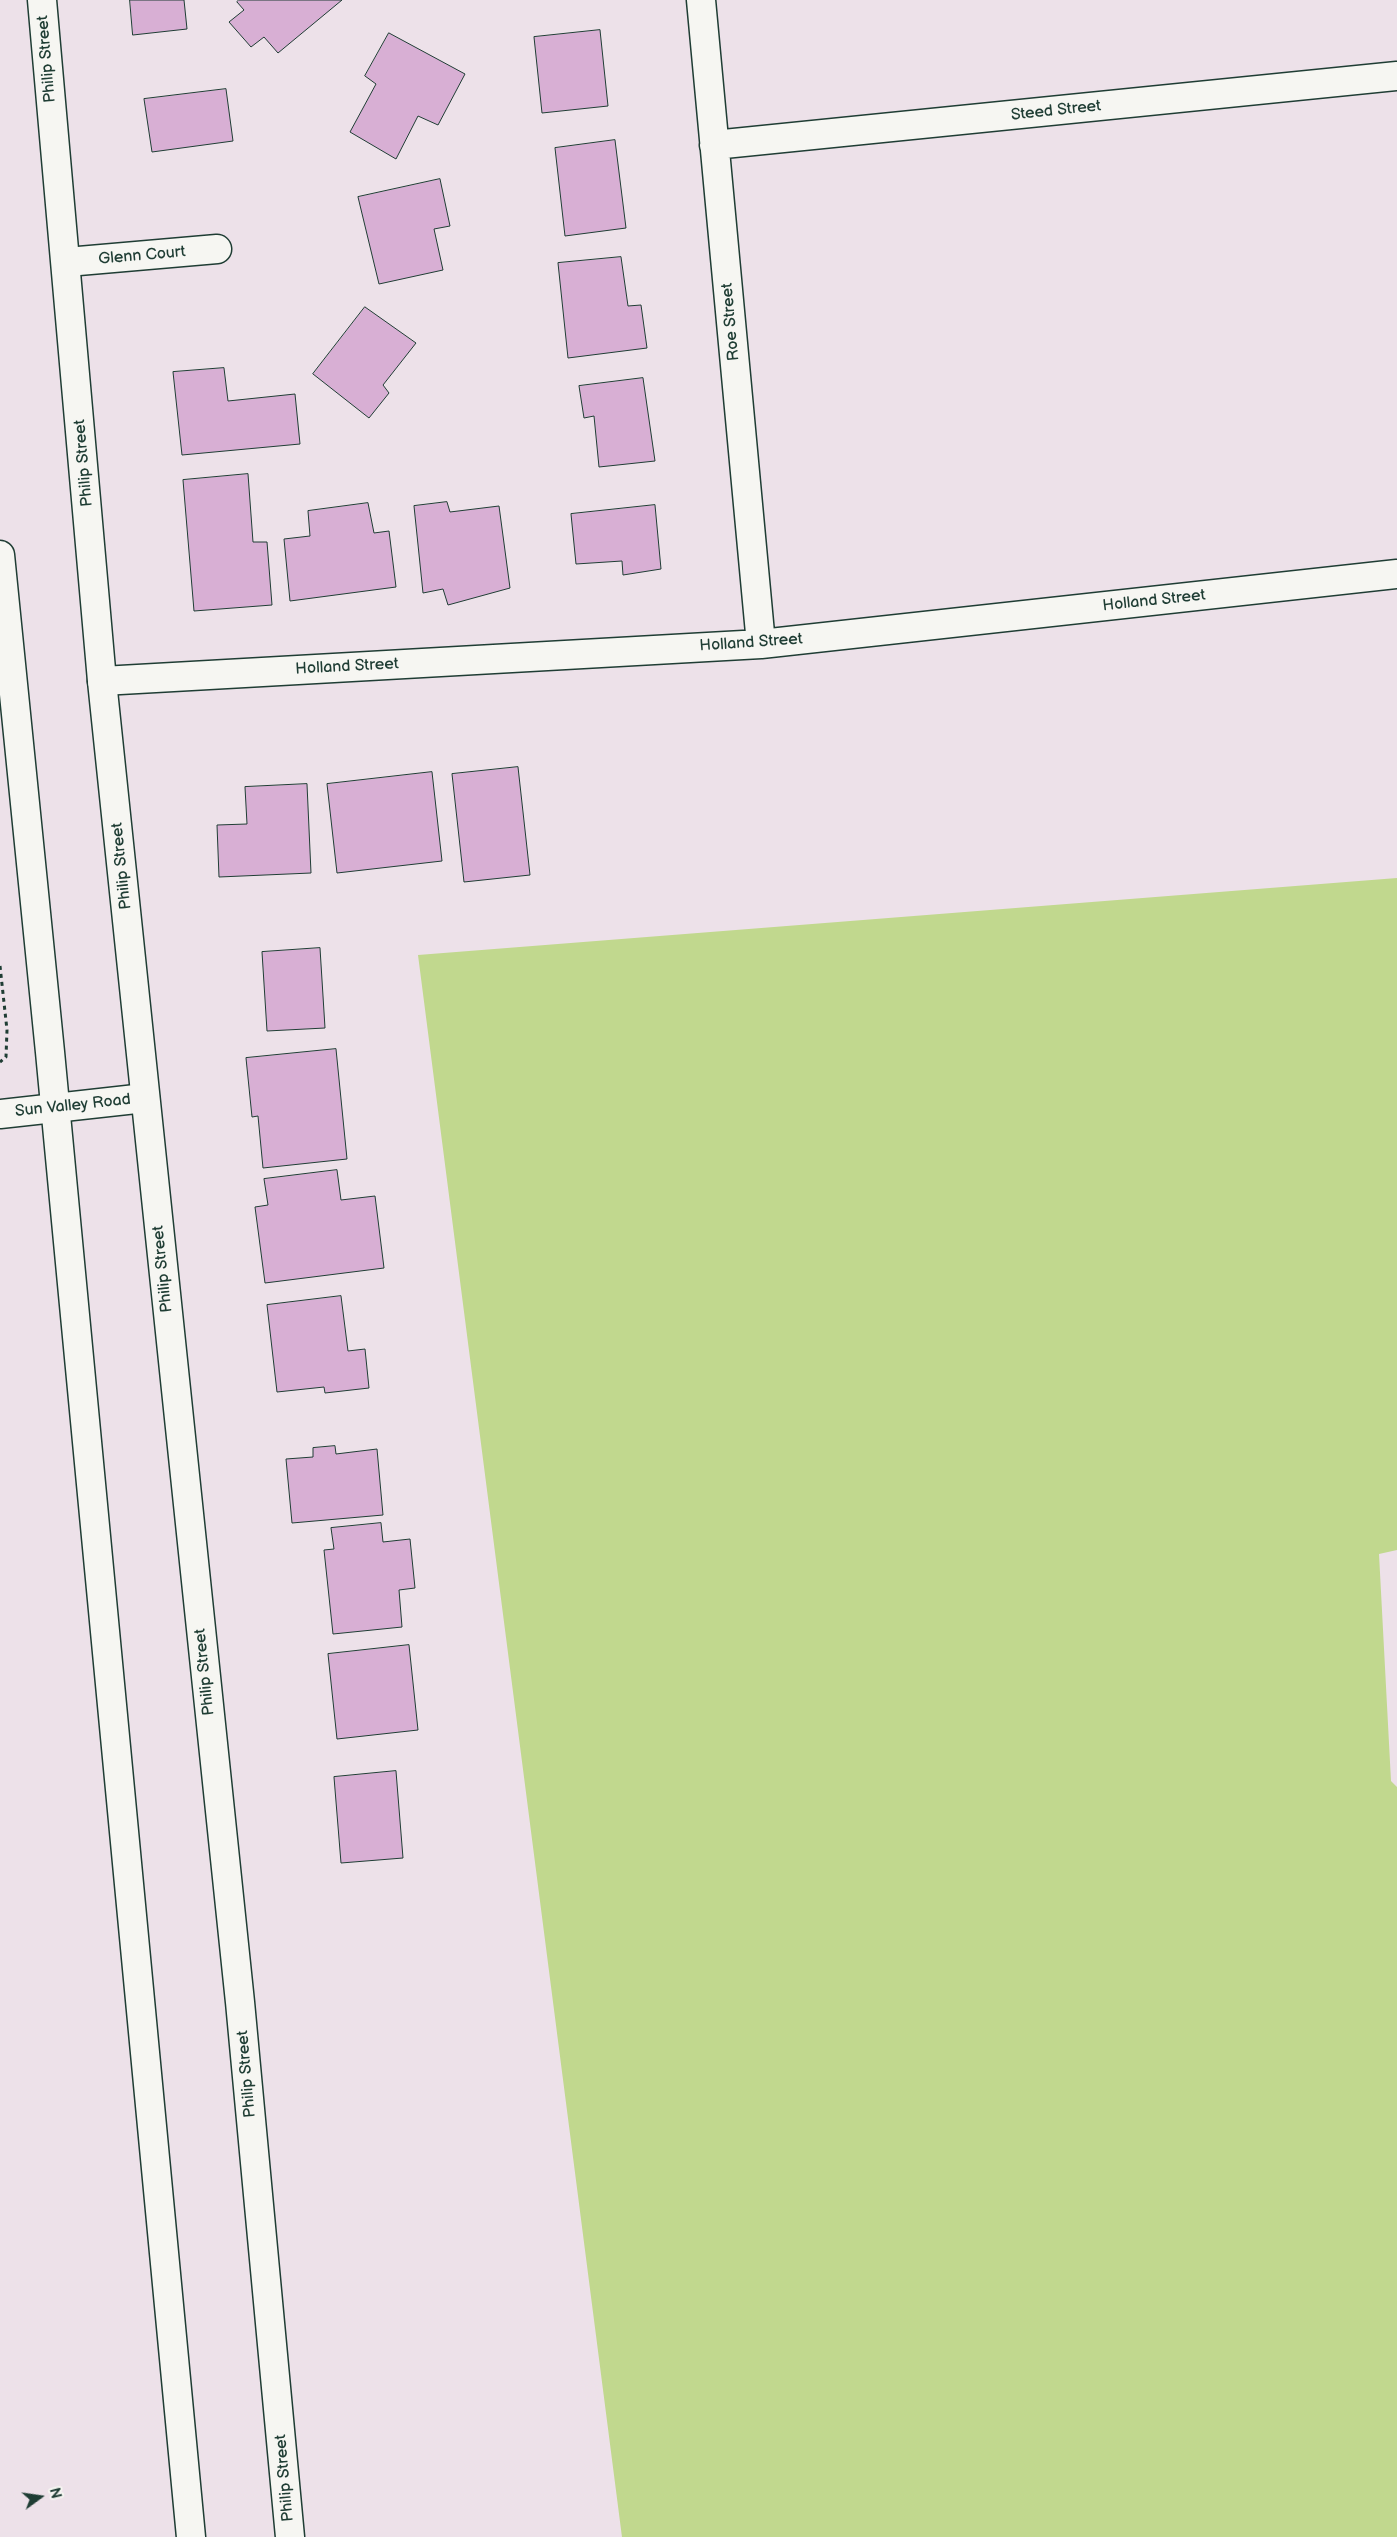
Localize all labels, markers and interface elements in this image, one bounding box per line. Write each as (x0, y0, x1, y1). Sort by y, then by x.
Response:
street label: Philip Street (34, 15, 60, 103)
street label: Steed Street (1010, 97, 1102, 125)
street label: Glenn Court (98, 243, 186, 269)
street label: Roe Street (718, 282, 744, 362)
street label: Philip Street (71, 419, 97, 507)
street label: Holland Street (1102, 586, 1206, 616)
street label: Holland Street (699, 630, 803, 656)
street label: Holland Street (295, 655, 399, 679)
street label: Philip Street (108, 821, 136, 911)
street label: Sun Valley Road (14, 1090, 132, 1122)
street label: Philip Street (149, 1224, 177, 1314)
street label: Philip Street (191, 1627, 219, 1717)
street label: Philip Street (234, 2030, 260, 2118)
street label: Philip Street (272, 2434, 298, 2522)
north arrow (15, 2472, 65, 2522)
text: N (46, 2486, 65, 2500)

